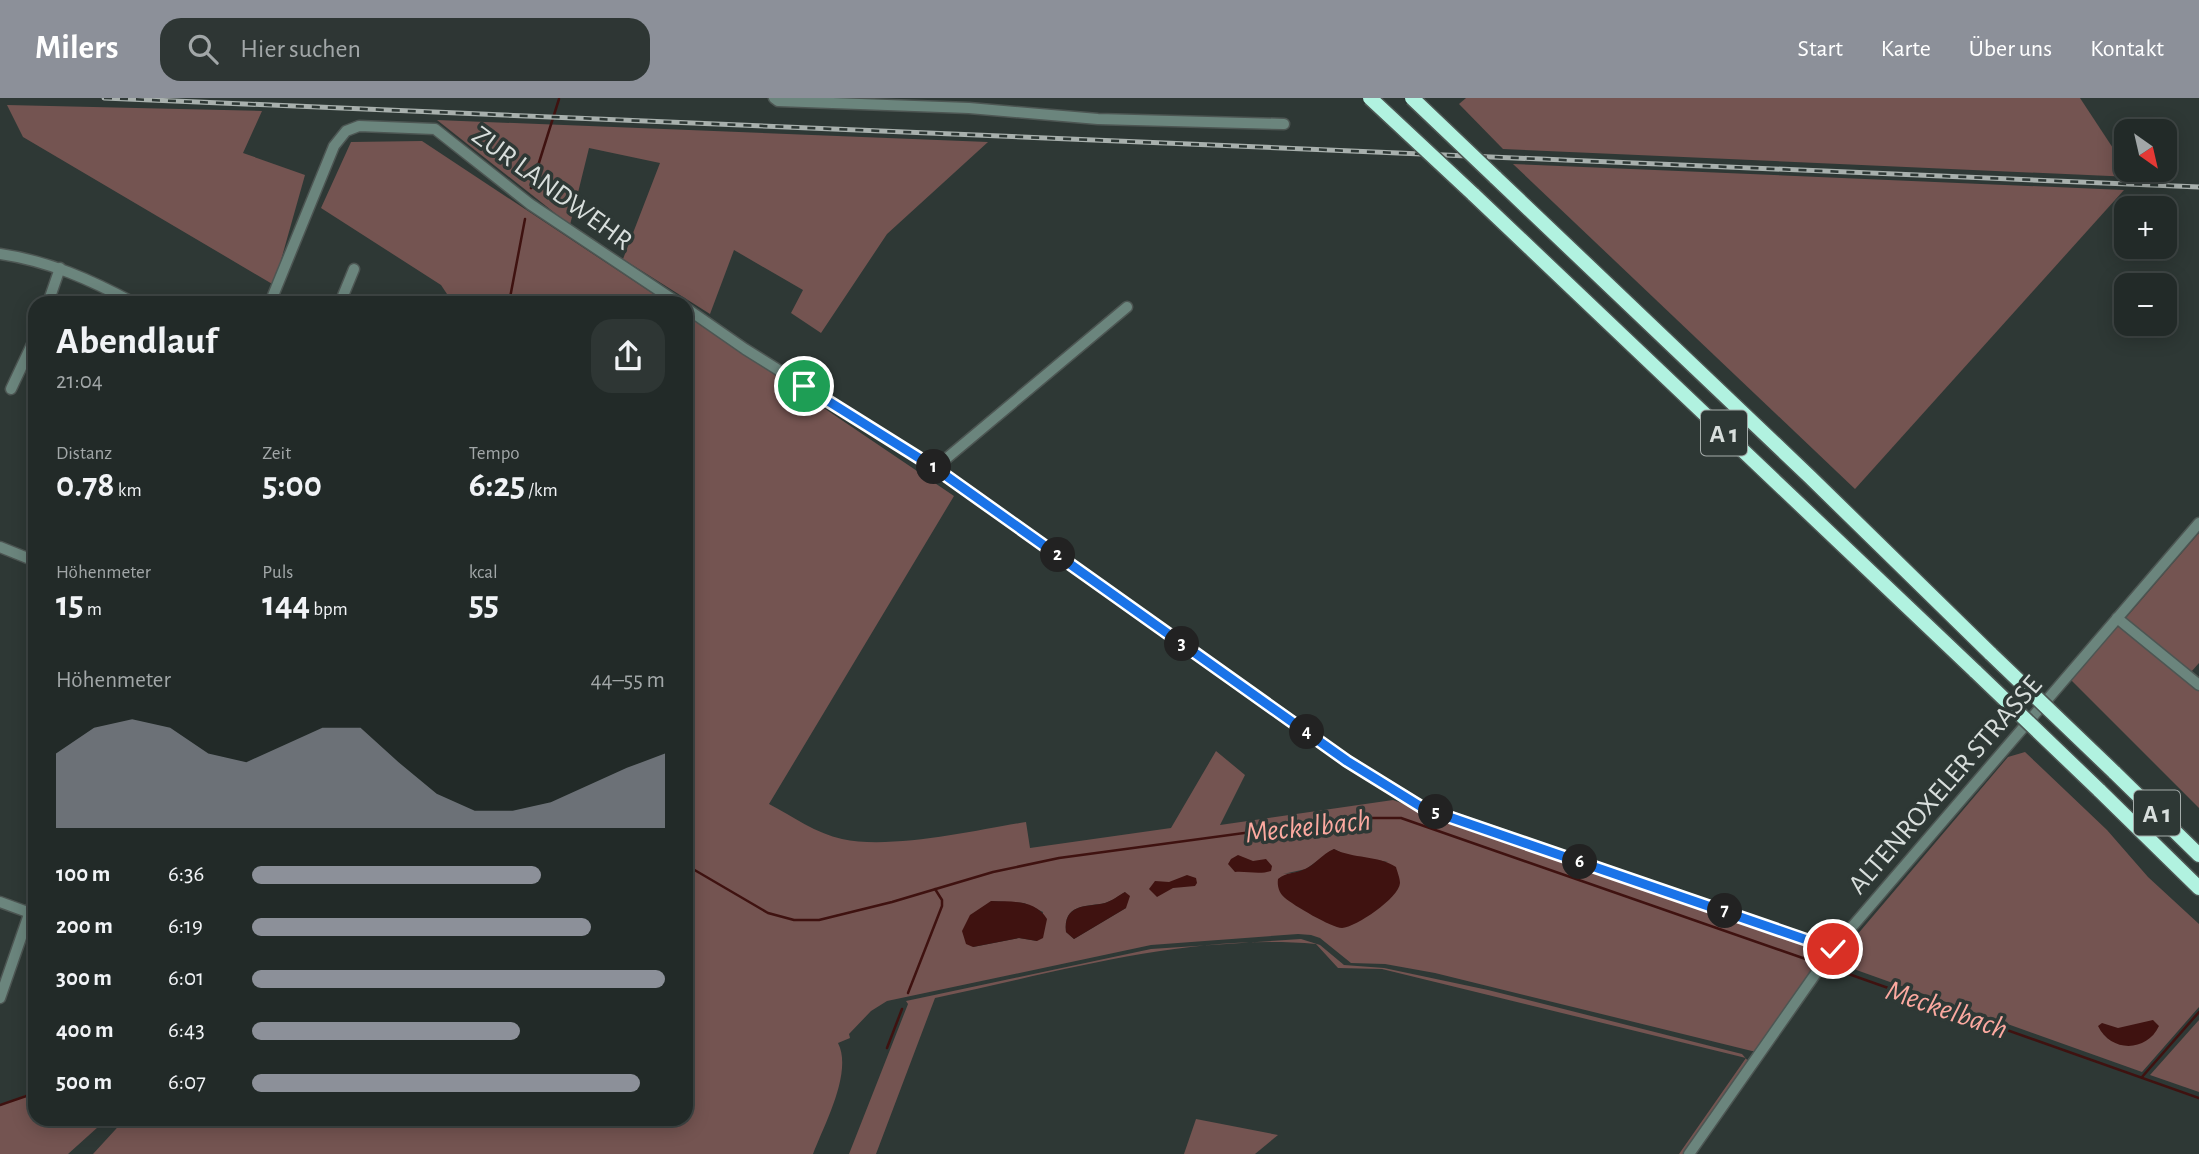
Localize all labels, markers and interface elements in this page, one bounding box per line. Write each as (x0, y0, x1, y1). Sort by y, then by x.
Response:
search box (160, 18, 650, 81)
icon: search (184, 30, 222, 68)
text: Milers (35, 32, 118, 65)
text: Hier suchen (240, 36, 361, 62)
text: Start (1798, 37, 1843, 61)
text: Karte (1881, 37, 1931, 61)
text: Über uns (1969, 37, 2052, 61)
text: Kontakt (2090, 37, 2164, 61)
north arrow (2114, 119, 2177, 182)
map controls (2114, 119, 2177, 336)
street label: ZUR LANDWEHR (467, 121, 637, 256)
button: + (2114, 196, 2177, 259)
button: − (2114, 273, 2177, 336)
button: share (591, 319, 665, 393)
text: Abendlauf (56, 323, 217, 361)
pin (774, 356, 834, 416)
icon: arrive (785, 367, 823, 405)
text: 21:04 (56, 370, 103, 393)
road number: A 1 (1701, 410, 1747, 456)
text: Distanz (56, 444, 112, 463)
text: Zeit (262, 444, 291, 463)
text: Tempo (469, 444, 520, 463)
pin: 1 (916, 450, 951, 484)
text: 1 (930, 457, 937, 476)
text: 0.78 (56, 468, 115, 503)
text: 5:00 (262, 468, 322, 503)
text: 6:25 (469, 468, 525, 503)
text: km (115, 481, 142, 500)
text: /km (525, 481, 558, 500)
pin: 2 (1040, 538, 1076, 573)
text: 2 (1053, 545, 1062, 564)
text: Höhenmeter (56, 563, 151, 582)
text: Puls (262, 563, 293, 582)
text: kcal (469, 563, 498, 582)
text: 15 (56, 587, 84, 622)
text: 144 (262, 587, 310, 622)
text: 55 (469, 587, 499, 622)
text: m (84, 600, 102, 619)
text: bpm (310, 600, 348, 619)
pin: 3 (1164, 626, 1200, 662)
text: 3 (1177, 634, 1186, 653)
text: Höhenmeter (56, 669, 171, 692)
text: 44–55 m (591, 669, 665, 692)
street label: ALTENROXELER STRASSE (1843, 671, 2048, 900)
pin: 4 (1290, 714, 1324, 750)
text: 4 (1302, 722, 1311, 741)
road number: A 1 (2134, 790, 2180, 835)
pin: 5 (1418, 794, 1454, 830)
text: 5 (1431, 802, 1440, 821)
water label: Meckelbach (1244, 805, 1372, 849)
pin: 6 (1562, 844, 1598, 880)
text: 6 (1575, 852, 1584, 871)
text: 100 m (56, 863, 110, 886)
text: 6:36 (168, 863, 204, 886)
pin: 7 (1708, 894, 1742, 928)
text: 7 (1720, 901, 1729, 920)
text: 200 m (56, 915, 113, 938)
text: 6:19 (168, 915, 203, 938)
pin (1803, 919, 1863, 979)
icon: check (1814, 930, 1852, 968)
text: 300 m (56, 967, 112, 990)
text: 6:01 (168, 967, 204, 990)
water label: Meckelbach (1882, 975, 2011, 1045)
text: 400 m (56, 1019, 114, 1042)
text: 6:43 (168, 1019, 205, 1042)
text: 500 m (56, 1071, 112, 1094)
text: 6:07 (168, 1071, 206, 1094)

